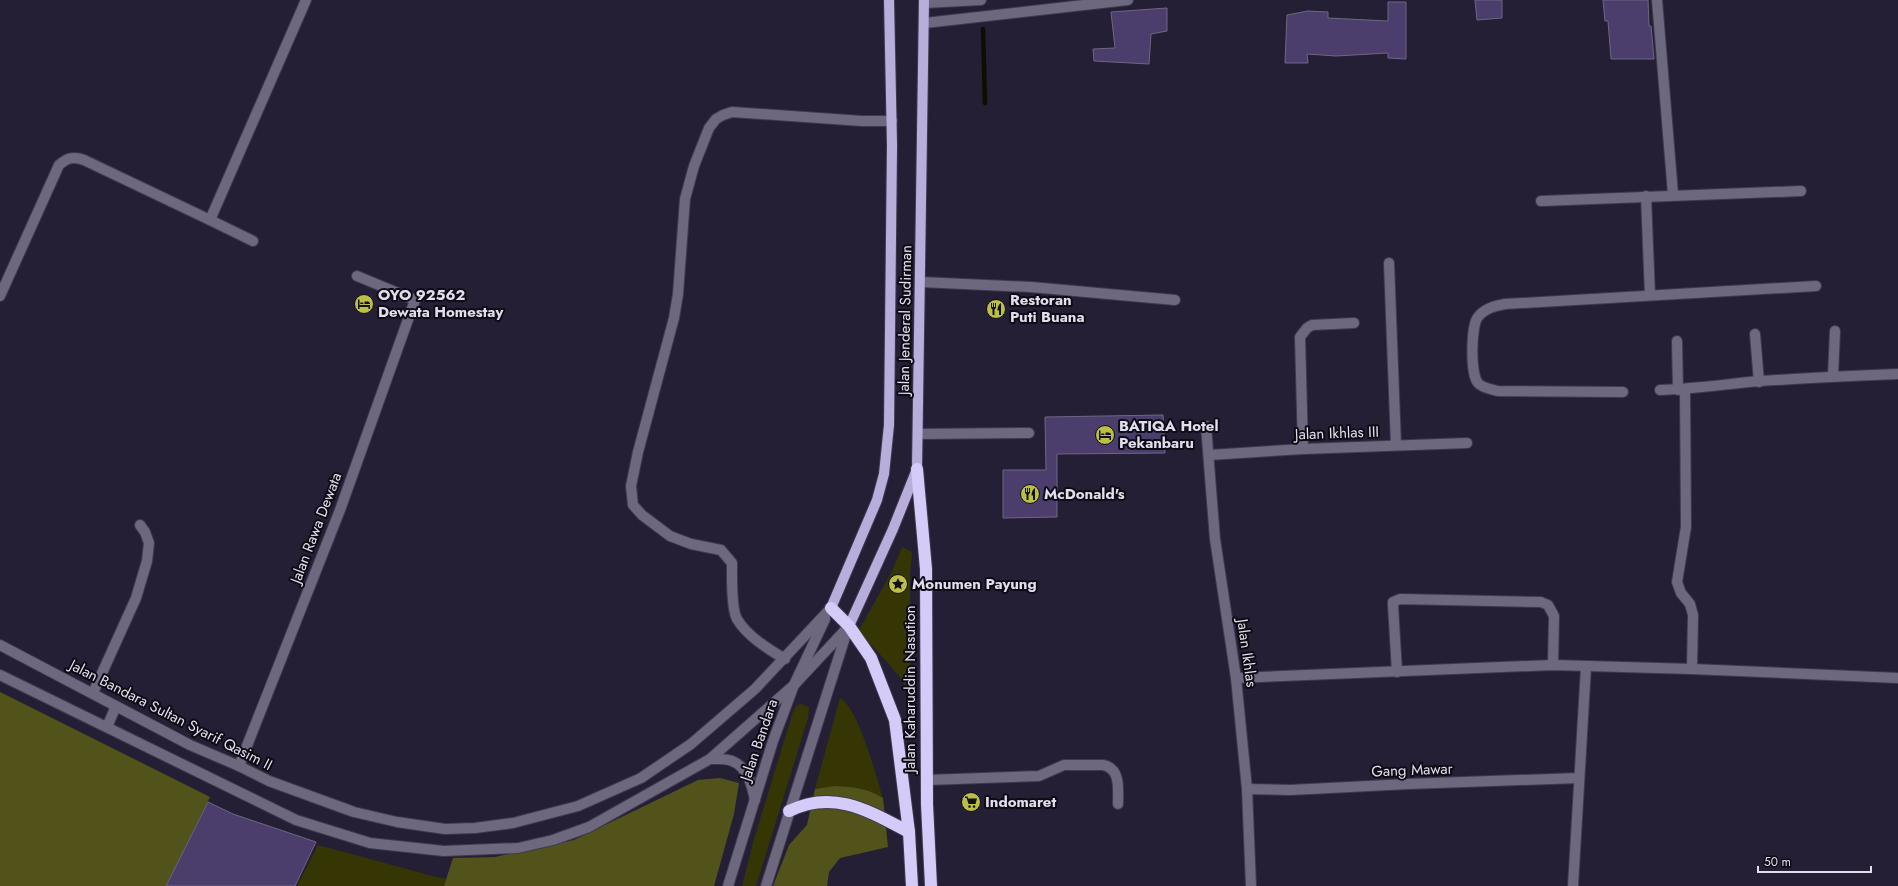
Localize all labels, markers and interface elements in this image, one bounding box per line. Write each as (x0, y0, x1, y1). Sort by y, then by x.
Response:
street label: Jalan Jenderal Sudirman (893, 245, 917, 397)
place label: OYO 92562 Dewata Homestay (378, 284, 503, 323)
place label: Restoran Puti Buana (1010, 289, 1084, 328)
hotel icon: OYO 92562 Dewata Homestay (353, 293, 375, 315)
restaurant icon: Restoran Puti Buana (985, 298, 1007, 320)
place label: BATIQA Hotel Pekanbaru (1119, 415, 1218, 454)
street label: Jalan Ikhlas III (1293, 421, 1379, 446)
hotel icon: BATIQA Hotel Pekanbaru (1094, 424, 1116, 446)
street label: Jalan Rawa Dewata (284, 469, 347, 589)
restaurant icon: McDonald's (1019, 483, 1041, 505)
place label: McDonald's (1044, 483, 1125, 505)
place icon: Monumen Payung (887, 573, 909, 595)
place label: Monumen Payung (912, 573, 1037, 595)
street label: Jalan Kaharuddin Nasution (899, 605, 921, 775)
street label: Jalan Ikhlas (1231, 615, 1263, 689)
street label: Jalan Bandara Sultan Syarif Qasim II (64, 653, 276, 776)
street label: Jalan Bandara (734, 696, 783, 786)
street label: Gang Mawar (1371, 758, 1454, 782)
supermarket icon: Indomaret (960, 791, 982, 813)
place label: Indomaret (985, 791, 1056, 813)
scale bar (1758, 848, 1871, 874)
text: 50 m (1764, 853, 1791, 871)

